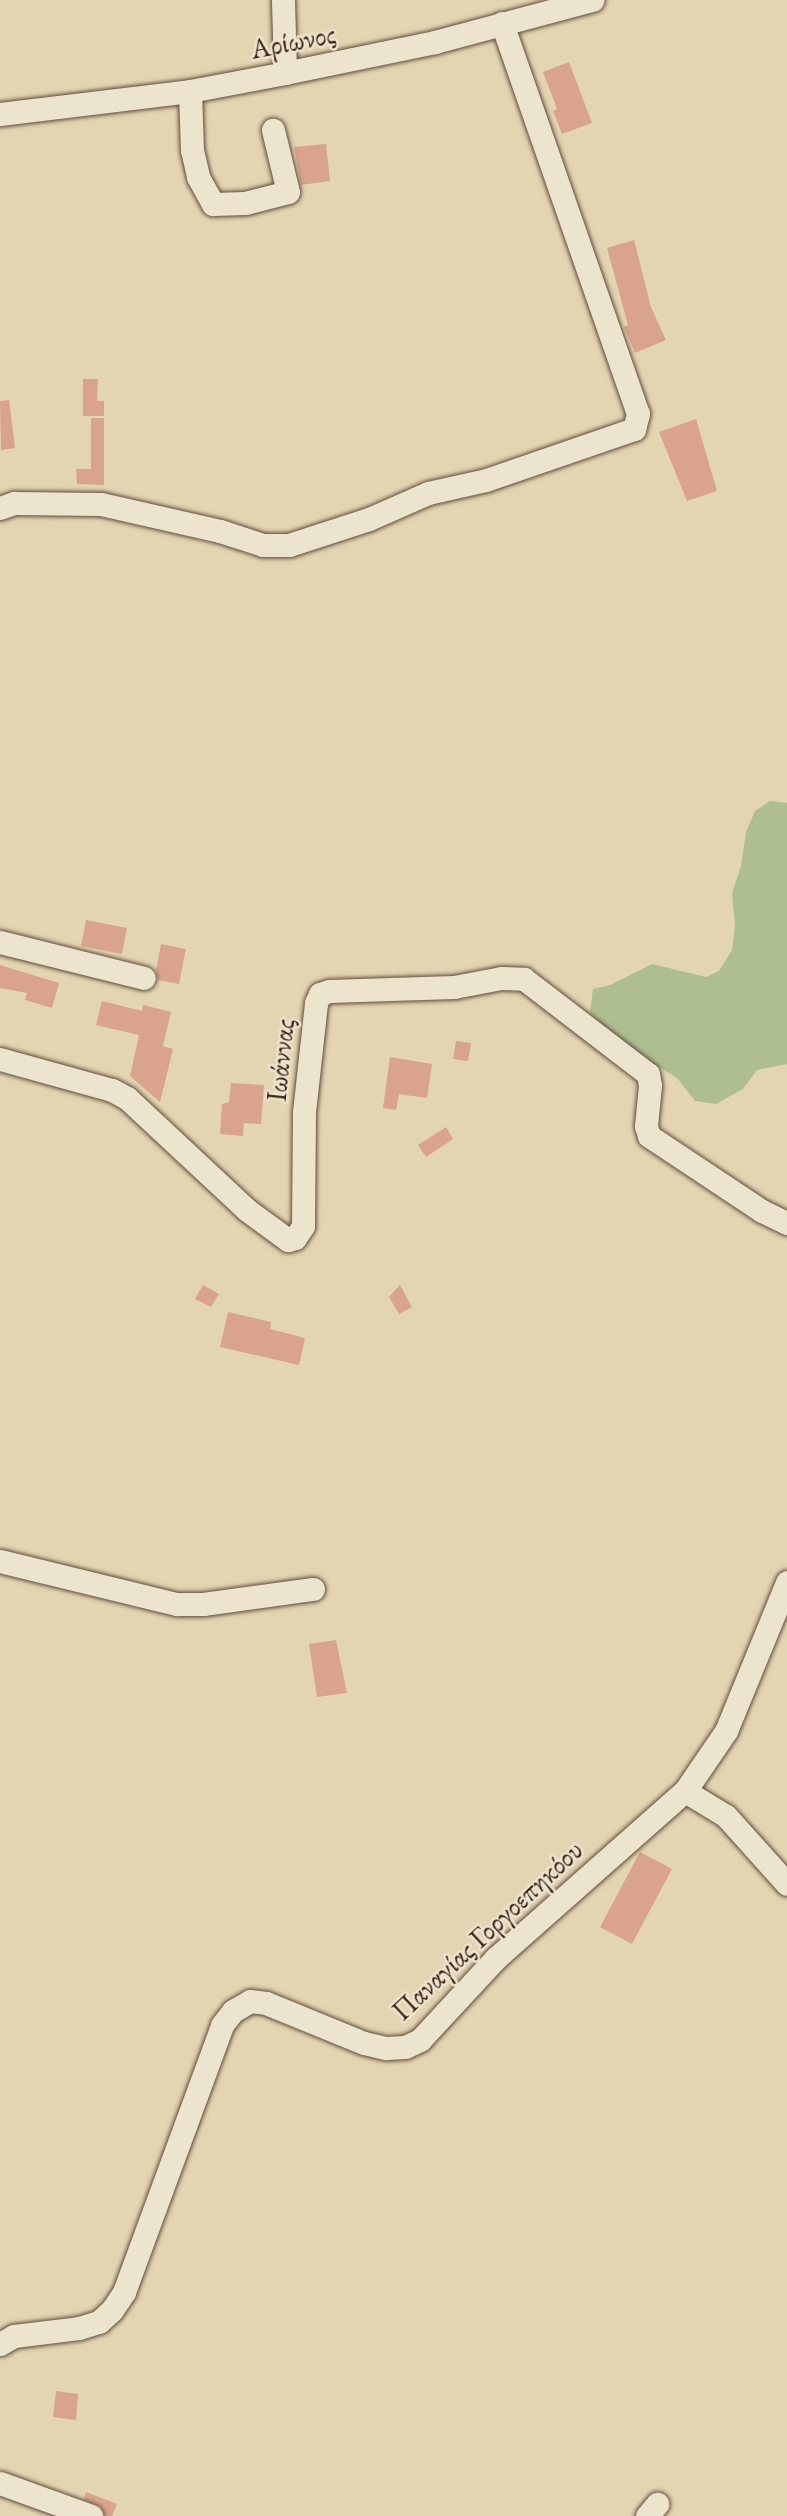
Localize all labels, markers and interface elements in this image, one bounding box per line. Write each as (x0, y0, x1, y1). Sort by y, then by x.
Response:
street label: Αρίωνος (248, 16, 338, 66)
street label: Ιωάννας (259, 1017, 301, 1103)
street label: Παναγίας Γοργοεπηκόου (384, 1833, 590, 2027)

